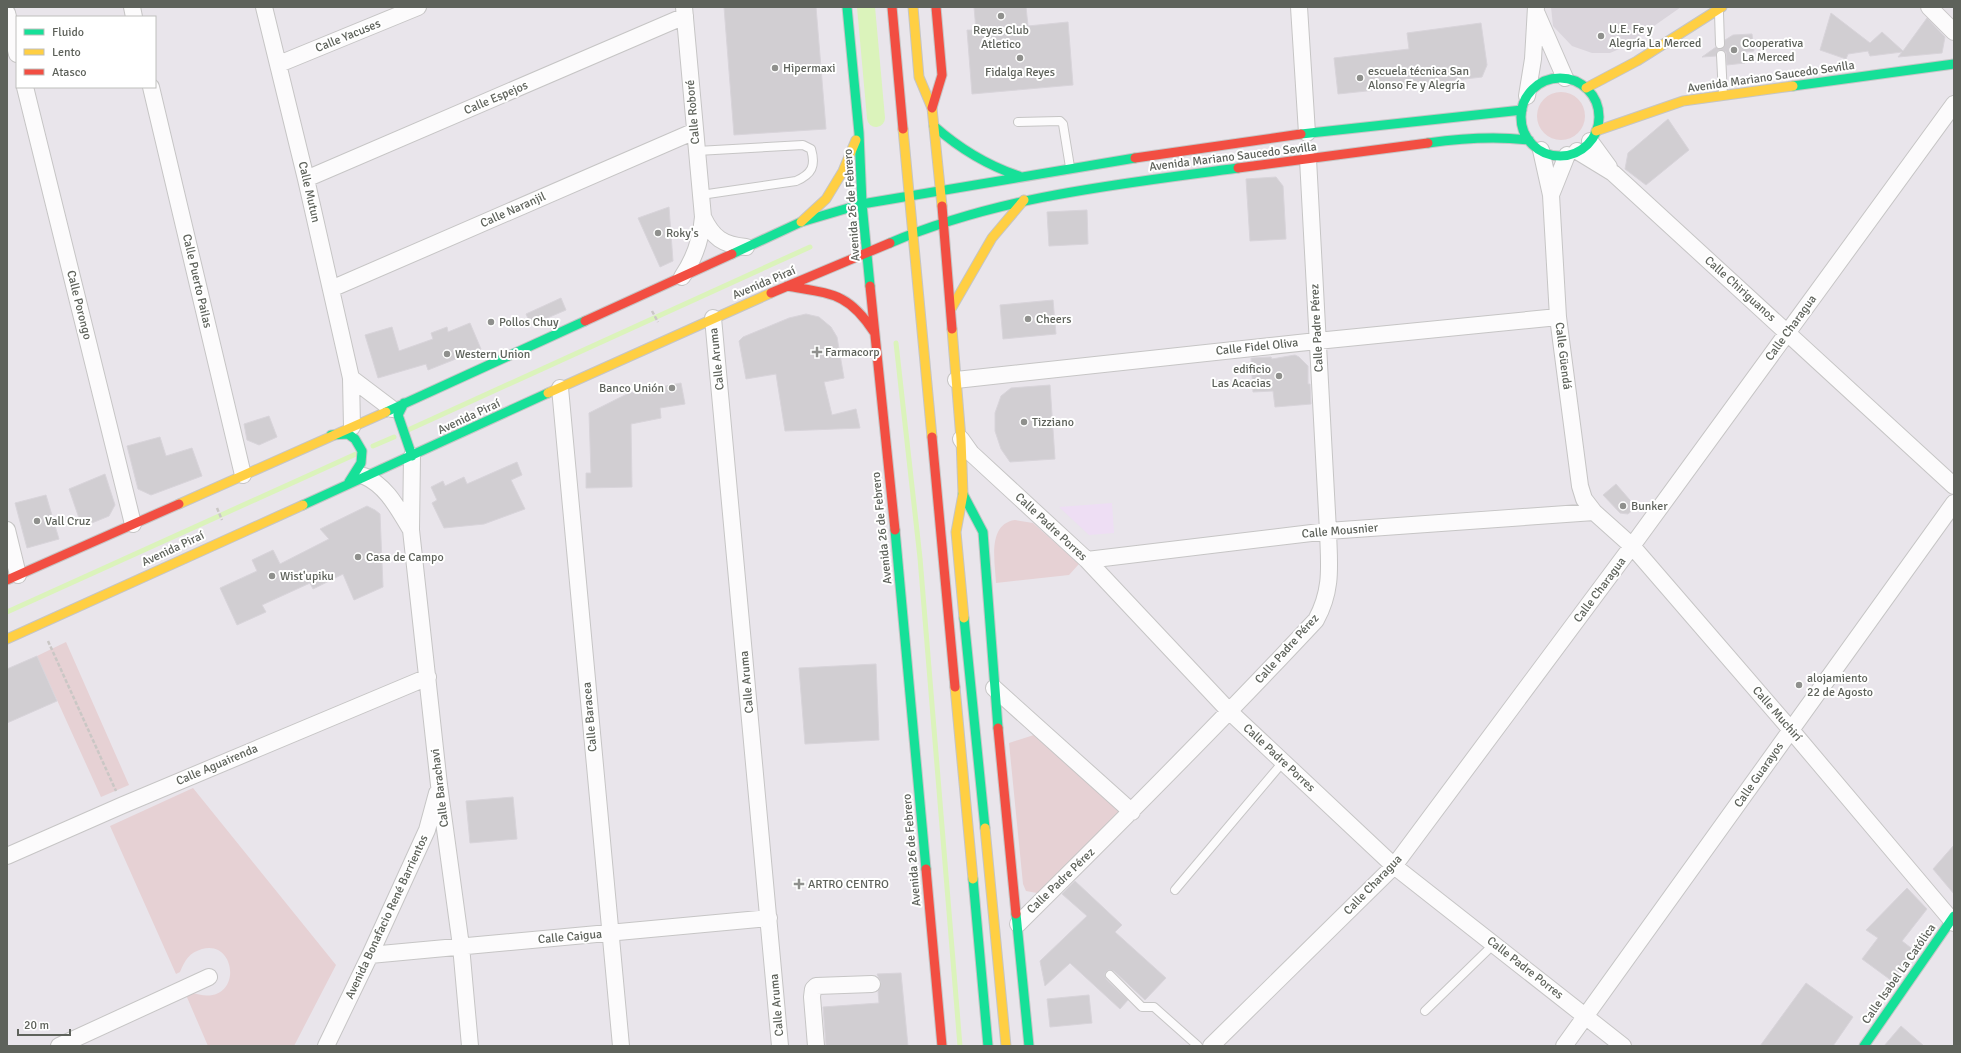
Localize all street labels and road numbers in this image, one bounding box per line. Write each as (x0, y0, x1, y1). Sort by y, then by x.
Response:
street label: Calle Yacuses (313, 16, 383, 56)
street label: Avenida Mariano Saucedo Sevilla (1686, 58, 1856, 96)
street label: Calle Espejos (462, 78, 530, 118)
street label: Calle Roboré (683, 79, 703, 145)
street label: Avenida Mariano Saucedo Sevilla (1148, 139, 1318, 175)
street label: Avenida 26 de Febrero (841, 148, 863, 262)
street label: Calle Mutun (295, 160, 323, 224)
street label: Calle Naranjil (478, 189, 548, 231)
street label: Calle Puerto Pailas (179, 232, 215, 330)
street label: Calle Chiriguanos (1701, 253, 1779, 325)
street label: Avenida Piraí (730, 263, 798, 303)
street label: Calle Porongo (63, 269, 95, 341)
street label: Calle Padre Pérez (1307, 283, 1327, 373)
street label: Calle Charagua (1762, 292, 1820, 364)
street label: Calle Güendá (1551, 321, 1575, 391)
street label: Calle Aruma (706, 327, 728, 391)
street label: Calle Fidel Oliva (1215, 335, 1299, 359)
street label: Avenida Piraí (435, 396, 503, 438)
street label: Avenida 26 de Febrero (869, 471, 895, 585)
street label: Calle Padre Porres (1012, 490, 1090, 564)
street label: Calle Mousnier (1301, 520, 1379, 542)
street label: Avenida Piraí (139, 528, 207, 570)
street label: Calle Charagua (1571, 554, 1629, 626)
street label: Calle Padre Pérez (1252, 611, 1322, 687)
street label: Calle Aruma (737, 650, 757, 714)
street label: Calle Baracea (579, 681, 601, 753)
street label: Calle Muchirí (1749, 683, 1806, 745)
street label: Calle Padre Porres (1240, 721, 1318, 795)
street label: Calle Guarayos (1731, 739, 1787, 811)
street label: Calle Aguairenda (174, 741, 260, 789)
street label: Calle Barachavi (428, 748, 452, 828)
street label: Avenida 26 de Febrero (900, 793, 924, 907)
street label: Avenida Bonafacio René Barrientos (342, 833, 432, 1001)
street label: Calle Padre Pérez (1024, 845, 1098, 917)
street label: Calle Charagua (1341, 852, 1405, 918)
street label: Calle Isabel La Católica (1859, 921, 1939, 1027)
street label: Calle Caigua (537, 927, 603, 947)
street label: Calle Padre Porres (1484, 933, 1566, 1003)
street label: Calle Aruma (767, 973, 787, 1037)

